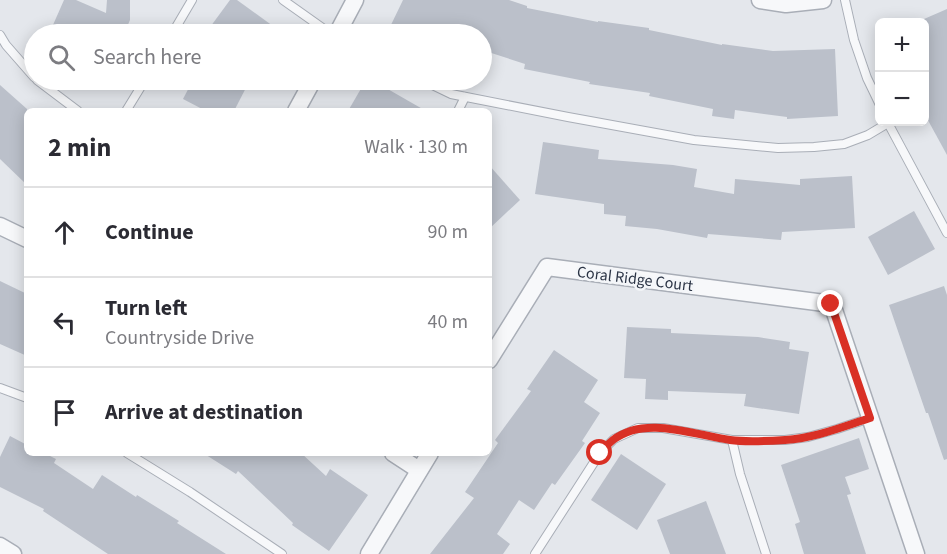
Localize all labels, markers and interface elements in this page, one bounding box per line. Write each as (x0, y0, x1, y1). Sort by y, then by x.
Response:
map controls (875, 18, 929, 126)
button: + (875, 18, 929, 72)
search box (24, 24, 492, 90)
icon: search (45, 41, 78, 74)
text: Search here (93, 41, 201, 73)
button: − (875, 72, 929, 126)
text: 2 min (48, 129, 111, 166)
text: Walk · 130 m (364, 133, 468, 161)
icon: ahead (48, 216, 81, 249)
text: Continue (105, 216, 194, 248)
text: 90 m (428, 218, 468, 246)
street label: Coral Ridge Court (576, 261, 695, 297)
route end (817, 290, 843, 316)
text: Turn left (105, 292, 187, 324)
icon: left (48, 306, 81, 339)
text: 40 m (428, 308, 468, 336)
text: Countryside Drive (105, 324, 254, 352)
icon: arrive (48, 396, 81, 429)
text: Arrive at destination (105, 396, 303, 428)
route start (586, 439, 612, 465)

